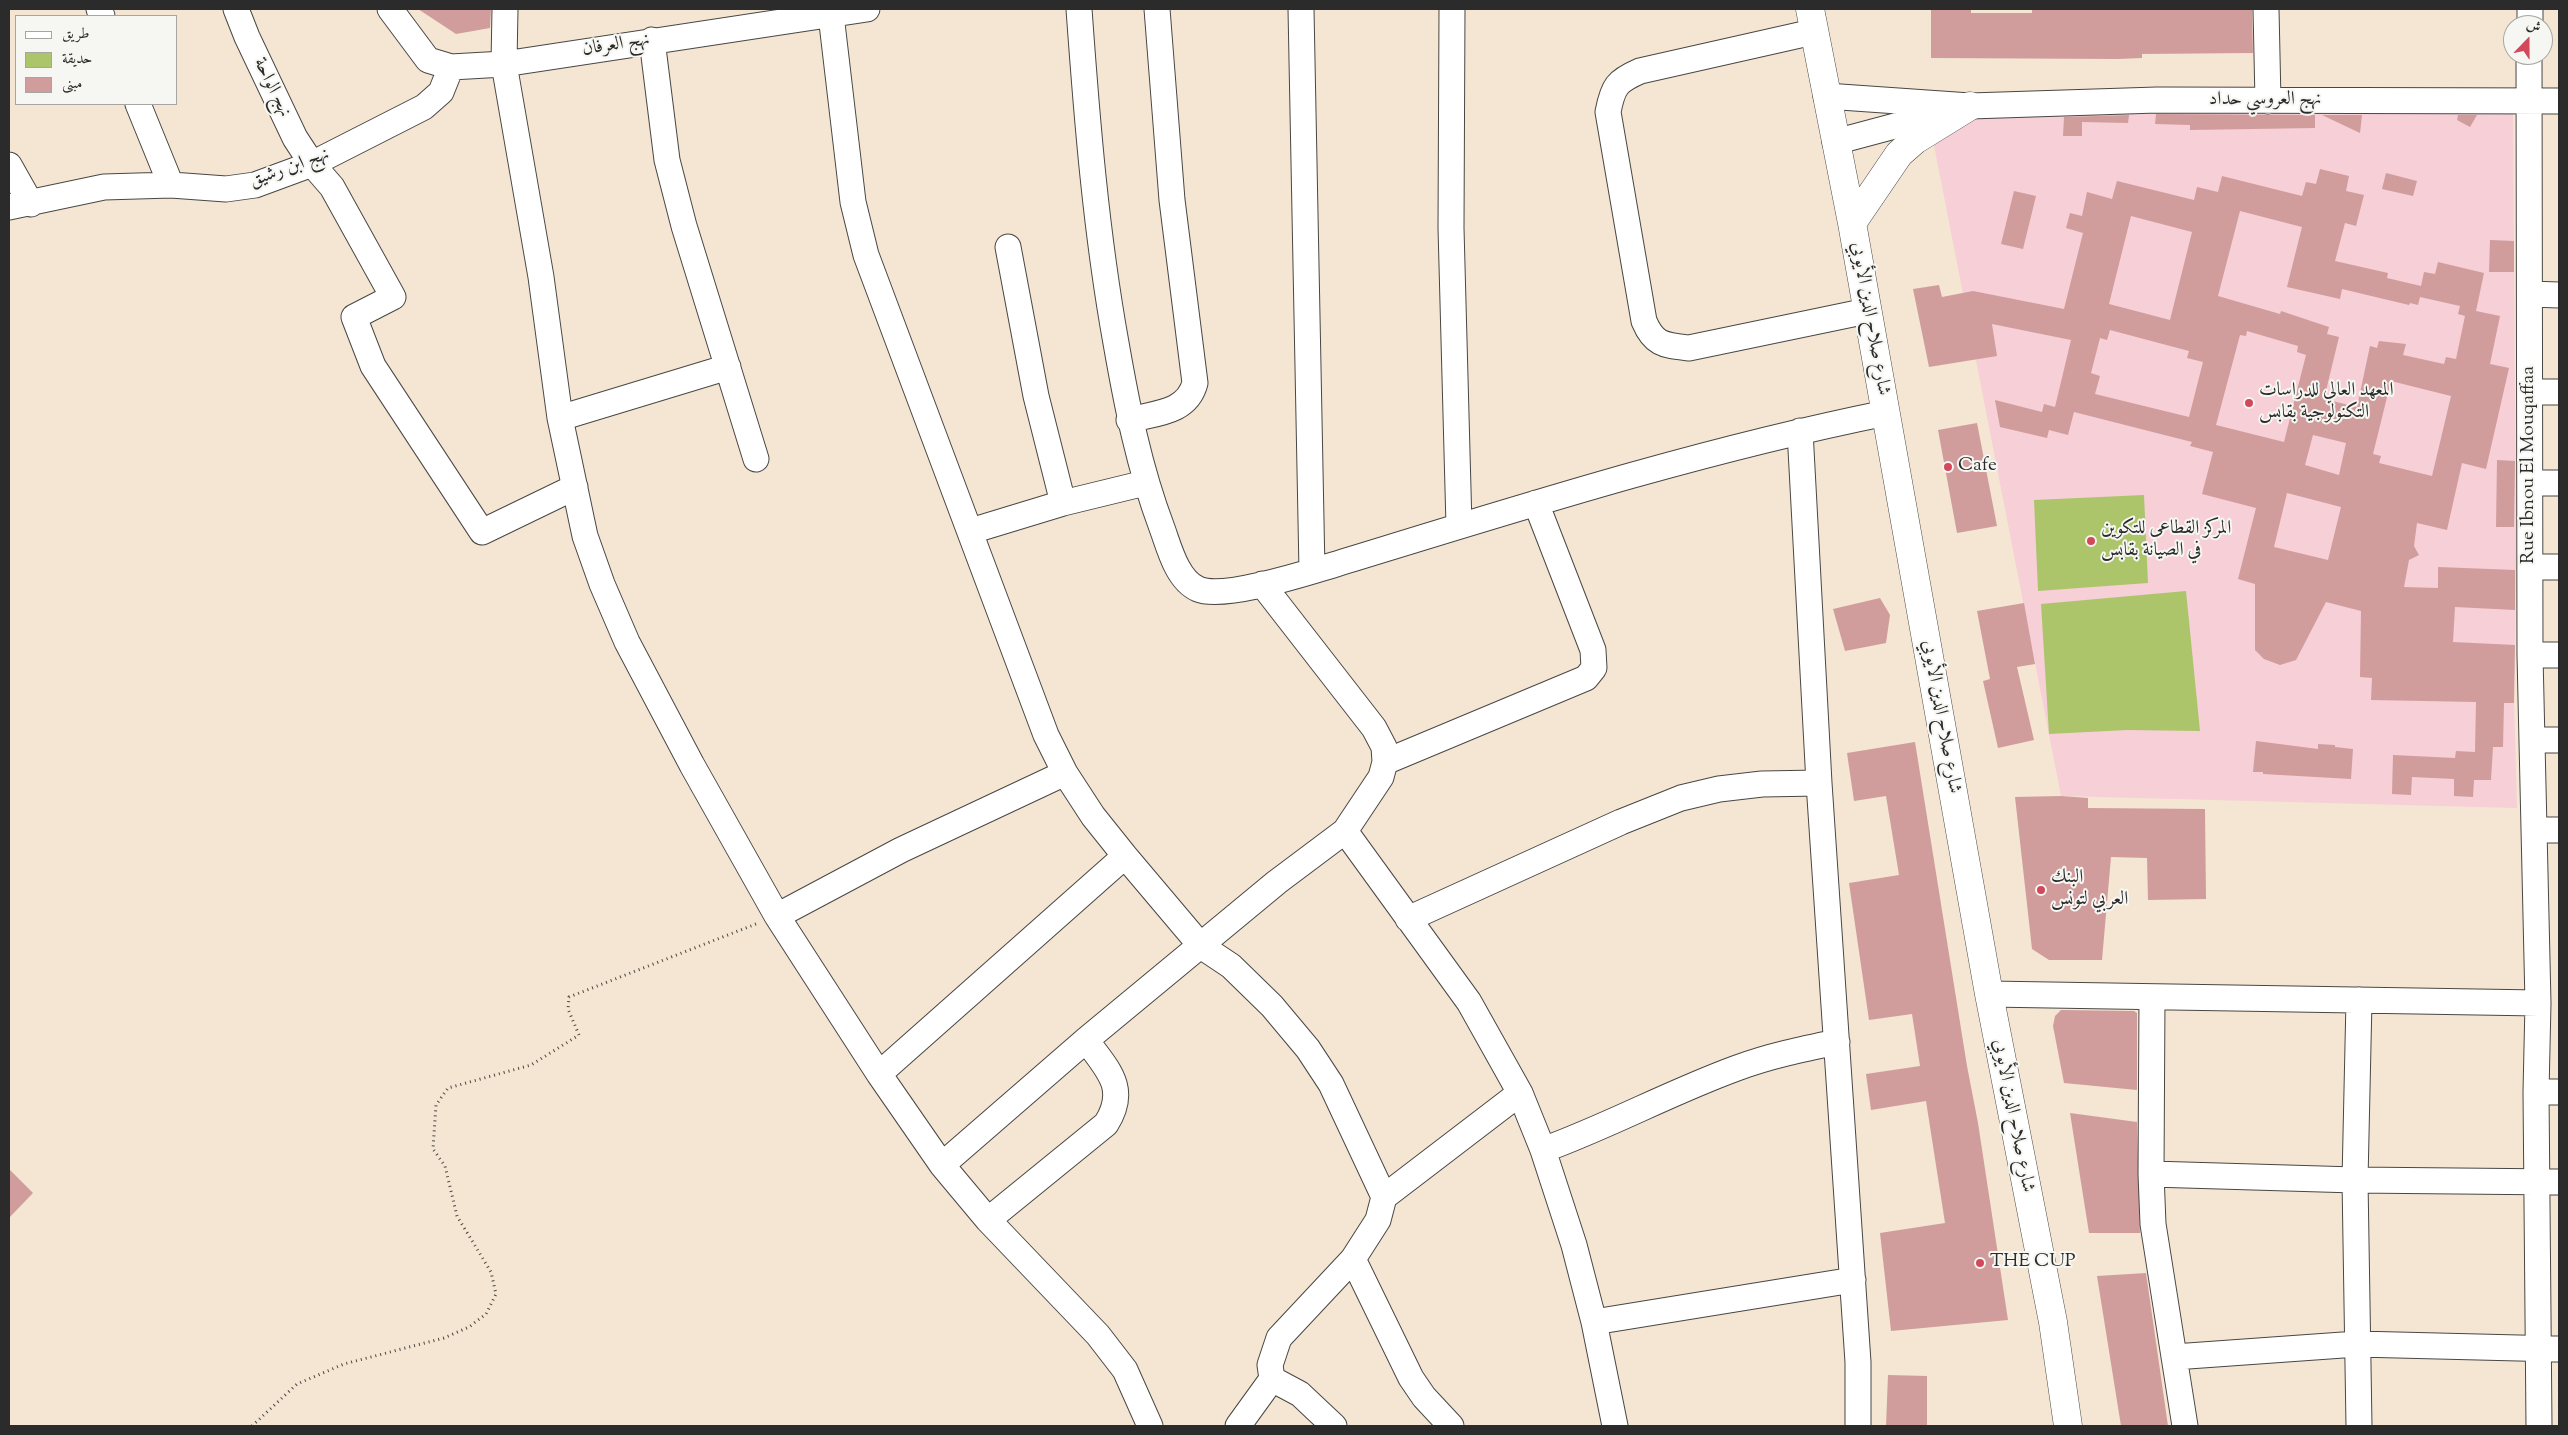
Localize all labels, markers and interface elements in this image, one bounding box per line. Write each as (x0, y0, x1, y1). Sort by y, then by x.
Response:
legend (15, 15, 178, 105)
north arrow (2503, 15, 2553, 65)
text: ش (2523, 15, 2543, 39)
text: طريق (62, 24, 89, 45)
street label: نهج العرفان (581, 29, 651, 63)
text: حديقة (62, 49, 92, 70)
street label: نهج الواحة (247, 55, 295, 121)
text: مبنى (62, 74, 82, 95)
street label: نهج العروسي حداد (2209, 90, 2321, 112)
street label: نهج ابن رشيق (247, 144, 333, 194)
street label: شارع صلاح الدين الأيوبي (1844, 240, 1894, 398)
street label: Rue Ibnou El Mouqaffaa (2519, 366, 2541, 564)
place label: المعهد العالي للدراسات التكنولوجية بقابس (2259, 381, 2394, 425)
marker: المعهد العالي للدراسات التكنولوجية بقابس (2243, 397, 2255, 409)
place label: Cafe (1958, 456, 1997, 478)
marker: Cafe (1942, 461, 1954, 473)
place label: المركز القطاعى للتكوين في الصيانة بقابس (2101, 519, 2231, 563)
marker: المركز القطاعى للتكوين في الصيانة بقابس (2085, 535, 2097, 547)
street label: شارع صلاح الدين الأيوبي (1915, 638, 1965, 796)
place label: البنك العربي لتونس (2051, 868, 2128, 912)
marker: البنك العربي لتونس (2035, 884, 2047, 896)
street label: شارع صلاح الدين الأيوبي (1986, 1037, 2038, 1195)
place label: THE CUP (1990, 1252, 2075, 1274)
marker: THE CUP (1974, 1257, 1986, 1269)

